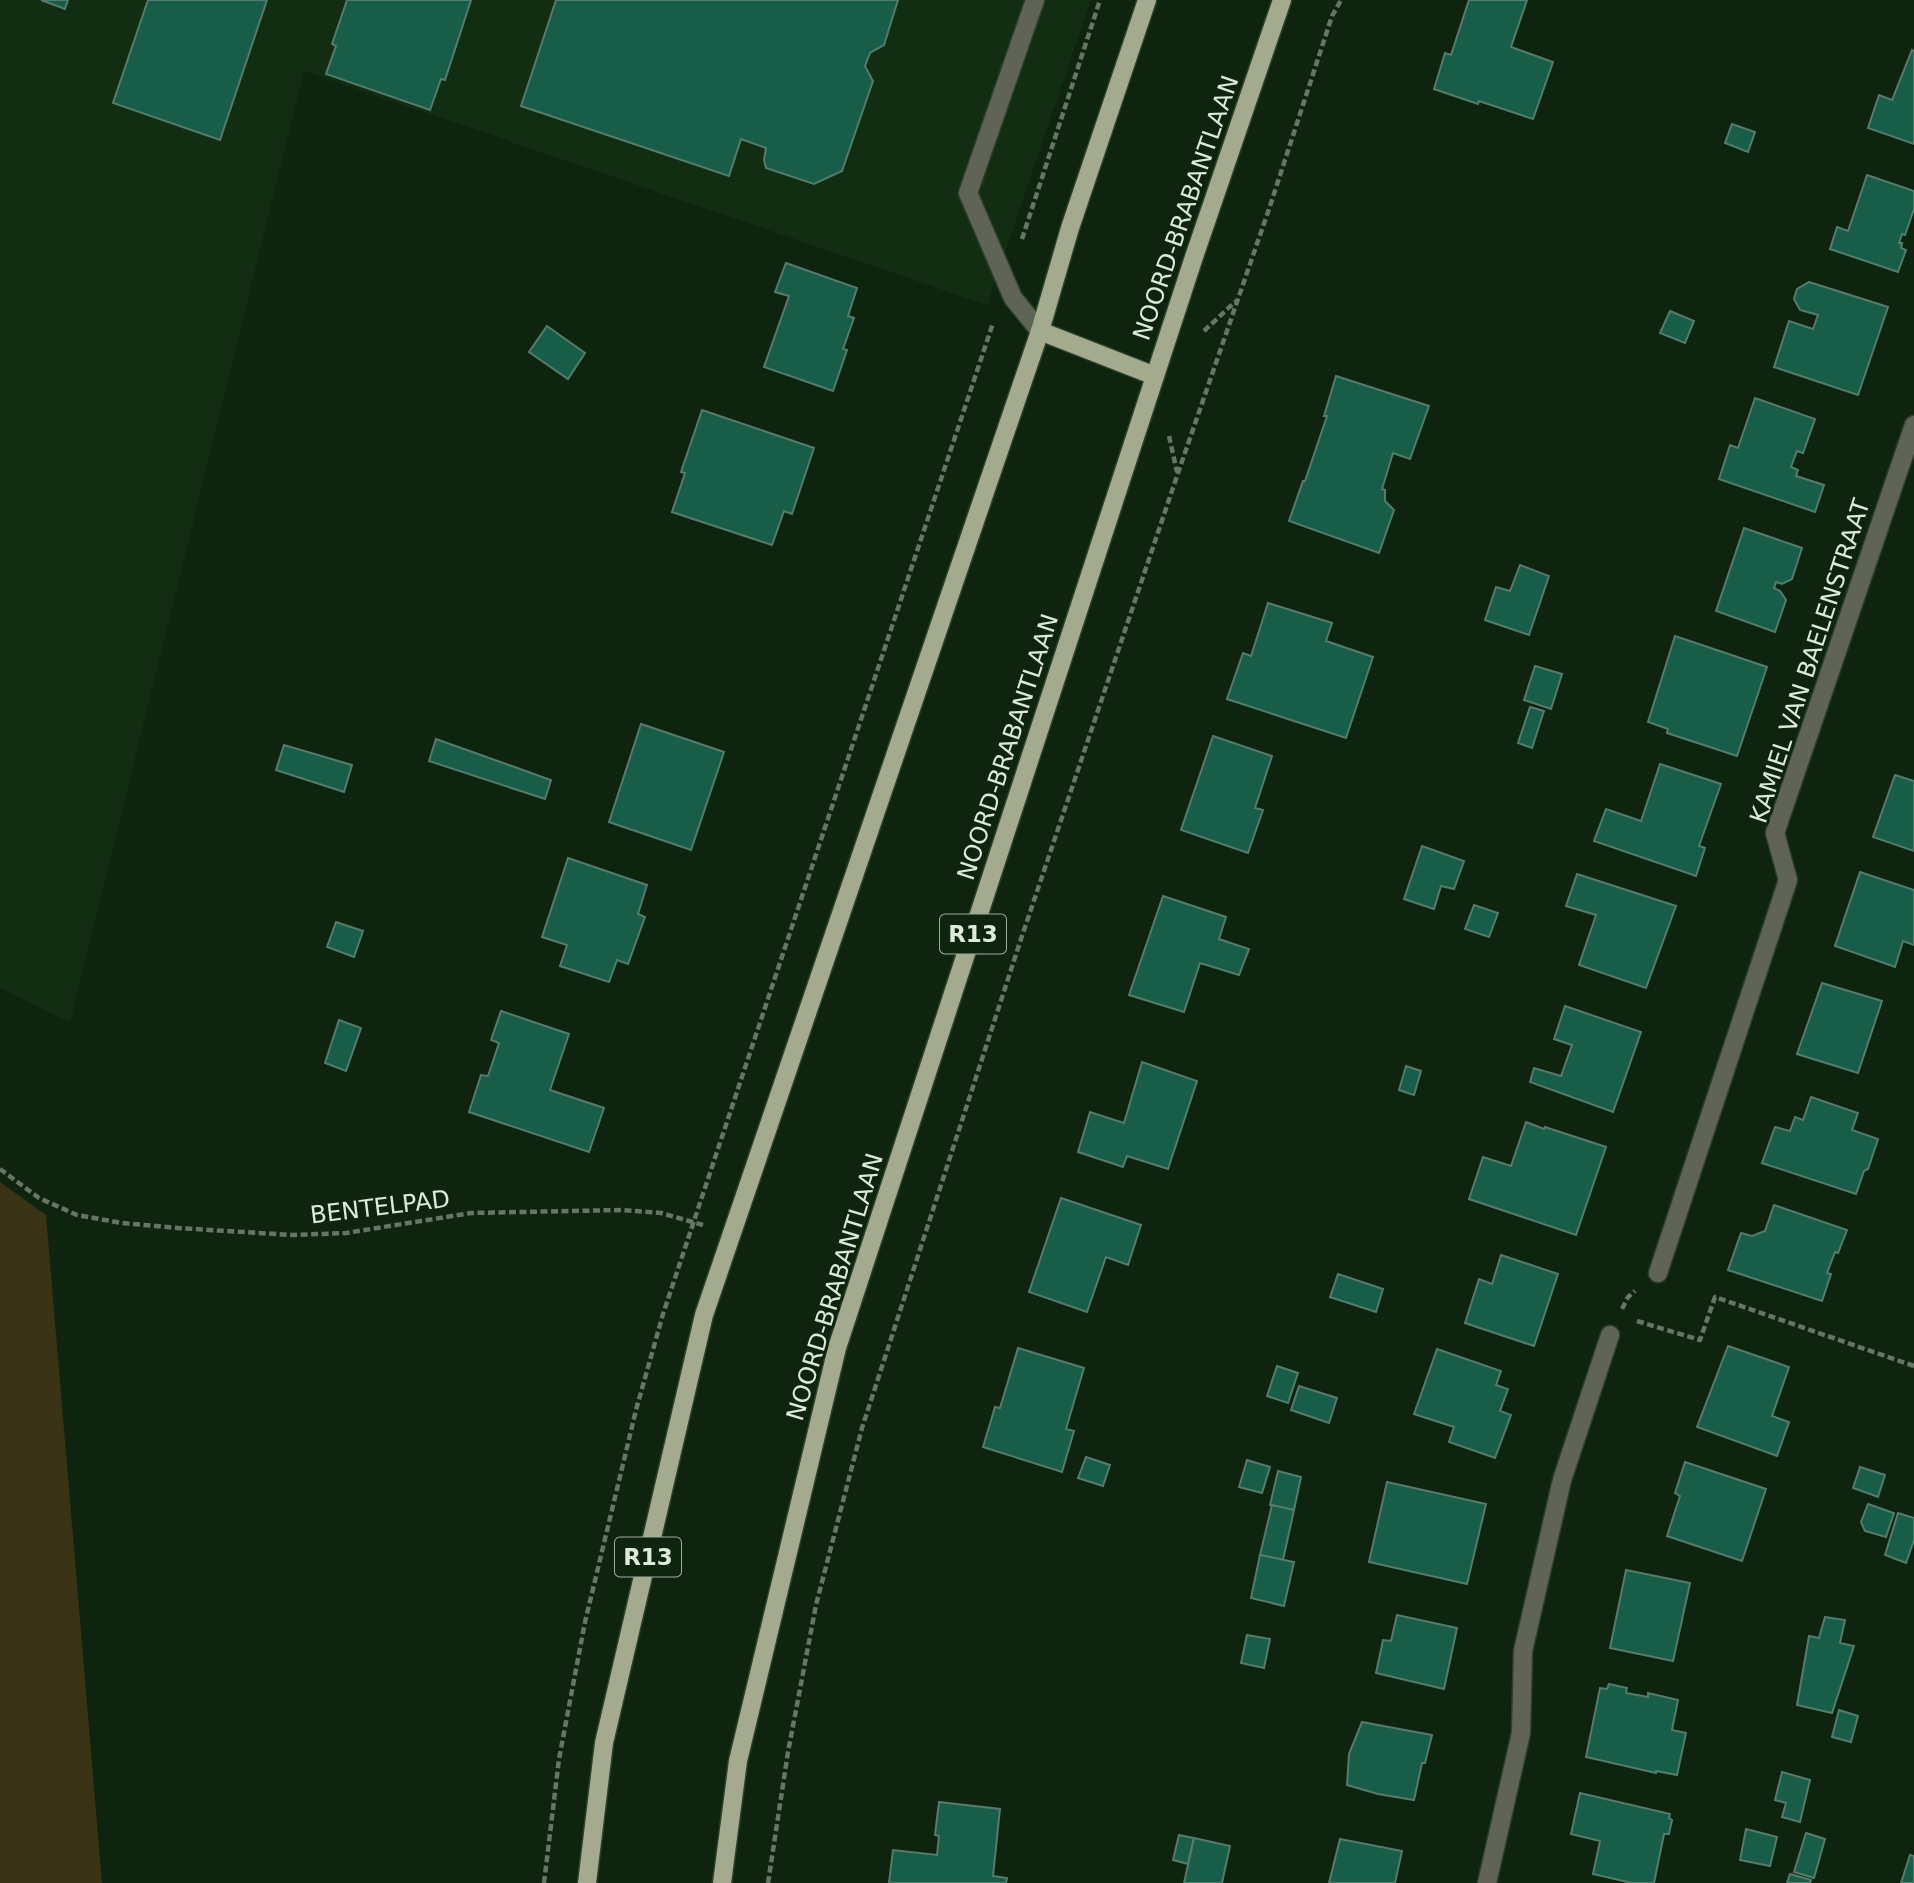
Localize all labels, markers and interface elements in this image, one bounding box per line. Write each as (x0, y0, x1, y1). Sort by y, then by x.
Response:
street label: NOORD-BRABANTLAAN (1127, 72, 1245, 344)
street label: KAMIEL VAN BAELENSTRAAT (1744, 495, 1876, 827)
street label: NOORD-BRABANTLAAN (952, 610, 1064, 884)
road number: R13 (940, 914, 1006, 953)
street label: NOORD-BRABANTLAAN (781, 1150, 889, 1424)
street label: BENTELPAD (309, 1185, 451, 1229)
road number: R13 (615, 1538, 681, 1576)

